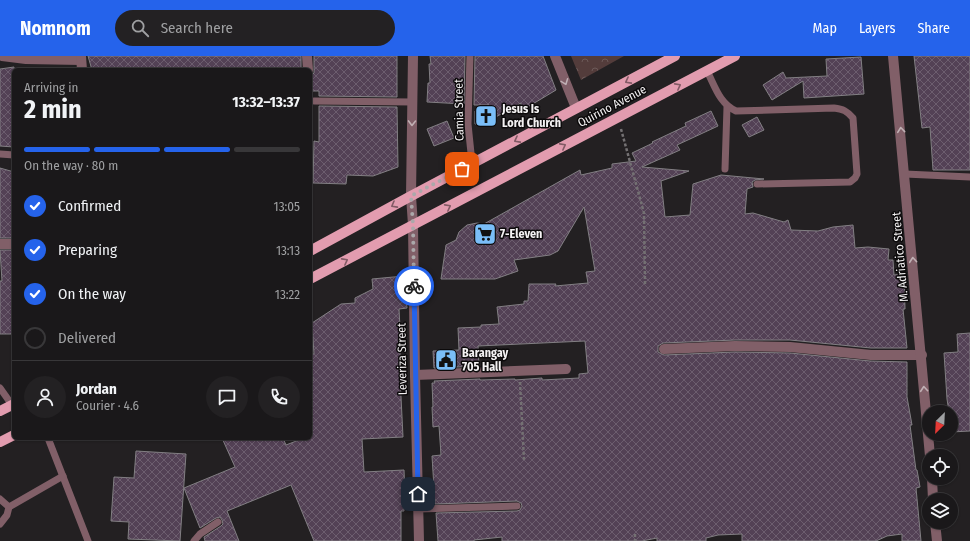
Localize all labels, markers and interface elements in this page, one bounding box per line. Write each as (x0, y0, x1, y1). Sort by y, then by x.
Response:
search box (115, 10, 395, 46)
text: Nomnom (20, 17, 91, 40)
icon: search (129, 17, 151, 39)
text: Search here (161, 19, 233, 37)
text: Map (813, 20, 837, 37)
text: Layers (859, 20, 895, 37)
text: Share (917, 20, 950, 37)
one-way arrow (625, 76, 632, 83)
one-way arrow (561, 78, 569, 85)
street label: Camia Street (451, 79, 467, 141)
text: Arriving in (24, 80, 78, 95)
street label: Quirino Avenue (575, 82, 649, 130)
one-way arrow (674, 83, 681, 91)
text: 13:32–13:37 (232, 93, 300, 111)
text: 2 min (24, 94, 82, 125)
place label: Jesus Is Lord Church (501, 102, 561, 130)
church icon: Jesus Is Lord Church (473, 103, 499, 129)
one-way arrow (408, 120, 416, 126)
one-way arrow (896, 127, 905, 133)
one-way arrow (513, 135, 521, 142)
one-way arrow (559, 144, 566, 151)
pin (445, 152, 479, 186)
text: On the way · 80 m (24, 158, 118, 173)
icon: bag (451, 158, 473, 180)
icon: check (24, 195, 46, 217)
text: Confirmed (58, 197, 121, 215)
text: 13:05 (274, 199, 300, 214)
one-way arrow (390, 201, 398, 208)
one-way arrow (444, 204, 451, 212)
street label: M. Adriatico Street (889, 211, 911, 303)
supermarket icon: 7-Eleven (472, 221, 498, 247)
place label: 7-Eleven (500, 227, 542, 241)
icon: check (24, 239, 46, 261)
text: Preparing (58, 241, 117, 259)
text: 13:13 (276, 243, 300, 258)
one-way arrow (908, 257, 917, 263)
one-way arrow (340, 258, 348, 266)
courier (394, 266, 434, 306)
icon: bike (403, 275, 425, 297)
icon: check (24, 283, 46, 305)
text: On the way (58, 285, 126, 303)
text: 13:22 (275, 287, 300, 302)
street label: Leveriza Street (394, 323, 410, 395)
text: Delivered (58, 329, 116, 347)
place label: Barangay 705 Hall (462, 346, 508, 374)
public building icon: Barangay 705 Hall (433, 347, 459, 373)
button: person (24, 376, 66, 418)
button: chat (206, 376, 248, 418)
button: phone (258, 376, 300, 418)
text: Jordan (76, 380, 117, 398)
one-way arrow (920, 386, 929, 392)
text: Courier · 4.6 (76, 398, 139, 413)
north arrow (922, 405, 958, 441)
map controls (922, 405, 958, 529)
button: locate (922, 449, 958, 485)
pin (401, 477, 435, 511)
icon: home (407, 483, 429, 505)
button: layers (922, 493, 958, 529)

